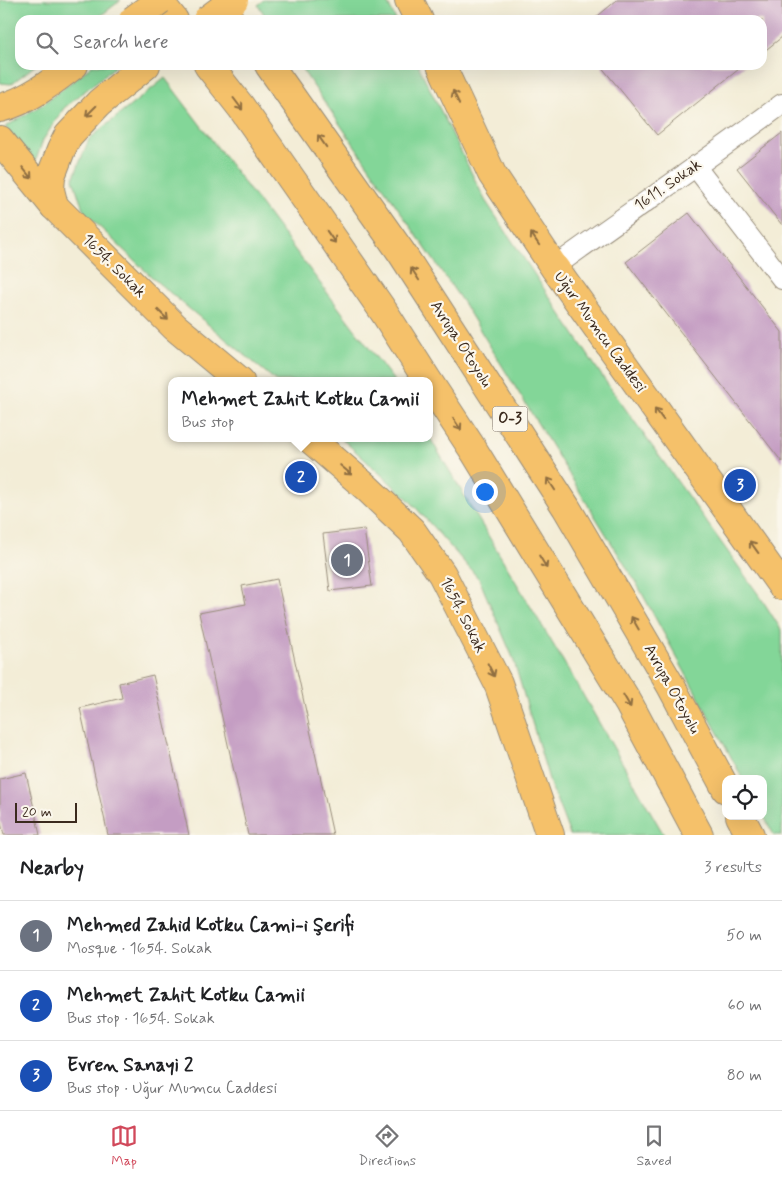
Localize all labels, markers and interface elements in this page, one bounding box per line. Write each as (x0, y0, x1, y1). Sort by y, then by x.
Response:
search box (15, 15, 767, 70)
icon: search (33, 29, 61, 57)
text: Search here (73, 30, 169, 55)
one-way arrow (451, 90, 461, 105)
one-way arrow (233, 97, 243, 111)
one-way arrow (85, 105, 97, 117)
one-way arrow (317, 134, 327, 148)
street label: 1611. Sokak (630, 154, 706, 216)
one-way arrow (21, 166, 32, 179)
street label: 1654. Sokak (77, 229, 151, 303)
one-way arrow (326, 229, 336, 243)
one-way arrow (530, 232, 540, 246)
one-way arrow (410, 267, 421, 281)
street label: Uğur Mumcu Caddesi (549, 267, 651, 397)
street label: Avrupa Otoyolu (425, 297, 497, 391)
one-way arrow (156, 309, 169, 321)
popup (168, 377, 433, 442)
text: Mehmet Zahit Kotku Camii (182, 387, 419, 412)
road number: O-3 (492, 406, 528, 432)
one-way arrow (654, 408, 664, 422)
text: Bus stop (182, 412, 235, 433)
one-way arrow (452, 417, 462, 431)
pin: 2 (285, 458, 317, 496)
one-way arrow (340, 464, 353, 476)
pin: 3 (724, 466, 756, 504)
one-way arrow (546, 477, 556, 491)
your location (472, 479, 498, 505)
one-way arrow (749, 540, 759, 554)
pin: 1 (331, 541, 363, 579)
one-way arrow (539, 554, 549, 568)
street label: 1654. Sokak (435, 574, 491, 657)
one-way arrow (629, 617, 639, 631)
street label: Avrupa Otoyolu (639, 640, 705, 738)
one-way arrow (487, 662, 496, 677)
one-way arrow (623, 693, 633, 707)
map controls (722, 775, 767, 820)
button: locate (722, 775, 767, 820)
scale bar (15, 800, 78, 823)
text: 20 m (22, 803, 52, 821)
text: Nearby (20, 854, 84, 882)
text: 3 results (704, 857, 762, 878)
text: Mehmed Zahid Kotku Cami-i Şerifi (67, 913, 354, 938)
text: 1 (32, 925, 40, 946)
text: 50 m (726, 925, 762, 946)
text: Mosque · 1654. Sokak (67, 938, 212, 959)
text: Mehmet Zahit Kotku Camii (67, 983, 305, 1008)
text: 2 (32, 995, 40, 1016)
text: 60 m (728, 995, 762, 1016)
text: Bus stop · 1654. Sokak (67, 1008, 215, 1029)
text: Evren Sanayi 2 (67, 1053, 193, 1078)
text: 3 (32, 1065, 40, 1086)
text: 80 m (727, 1065, 762, 1086)
text: Bus stop · Uğur Mumcu Caddesi (67, 1078, 277, 1099)
tab: Map (110, 1122, 138, 1170)
tab: Directions (359, 1122, 416, 1170)
tab: Saved (636, 1122, 672, 1170)

